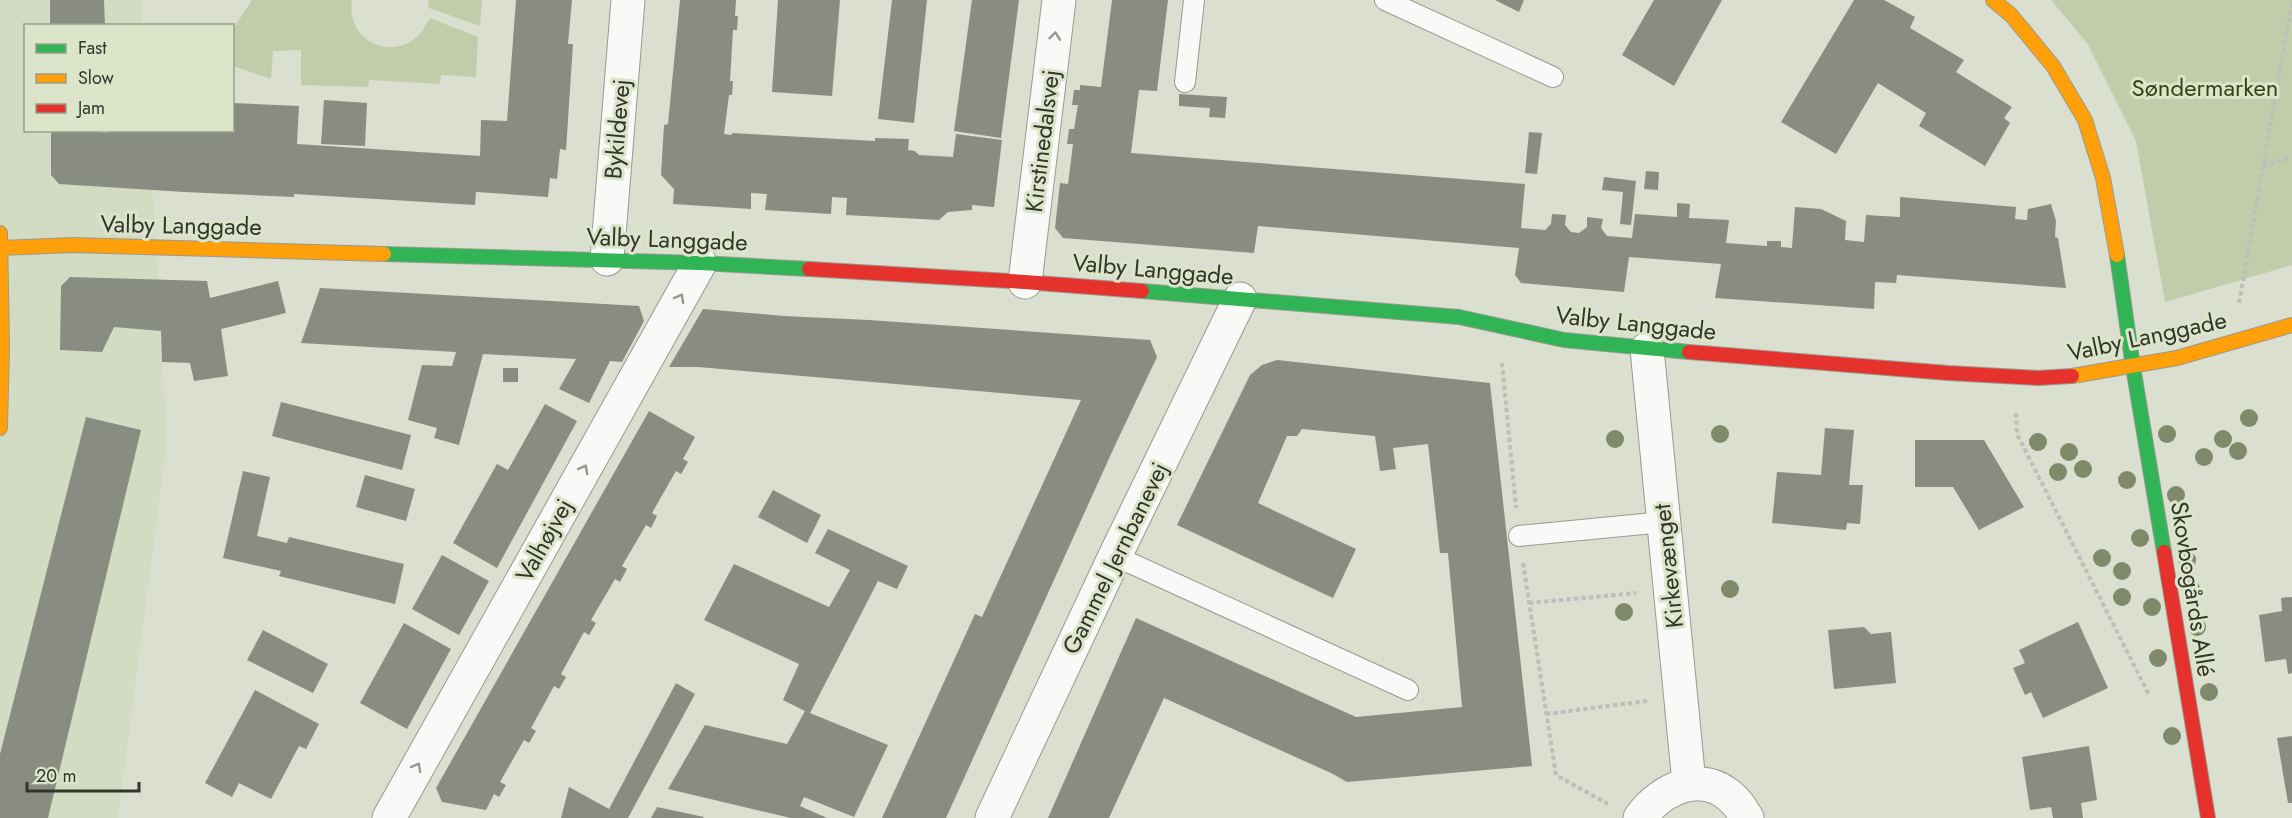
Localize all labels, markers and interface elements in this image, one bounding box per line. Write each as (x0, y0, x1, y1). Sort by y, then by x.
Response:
legend (24, 24, 234, 132)
one-way arrow (1048, 32, 1060, 41)
text: Fast (78, 35, 107, 61)
text: Slow (78, 65, 115, 91)
street label: Kirstinedalsvej (1016, 68, 1068, 214)
park label: Søndermarken (2132, 70, 2278, 105)
street label: Bykildevej (595, 77, 639, 181)
text: Jam (76, 95, 105, 121)
street label: Valby Langgade (100, 206, 262, 244)
street label: Valby Langgade (586, 219, 748, 259)
street label: Valby Langgade (1071, 245, 1235, 293)
one-way arrow (672, 294, 684, 305)
street label: Valby Langgade (1554, 297, 1718, 349)
street label: Valby Langgade (2064, 302, 2230, 370)
street label: Gammel Jernbanevej (1053, 456, 1177, 660)
one-way arrow (577, 464, 588, 475)
street label: Valhøjvej (507, 492, 581, 588)
street label: Skovbogårds Allé (2162, 499, 2224, 679)
street label: Kirkevænget (1644, 502, 1692, 630)
scale bar (27, 755, 140, 793)
text: 20 m (36, 763, 76, 789)
one-way arrow (410, 763, 421, 773)

